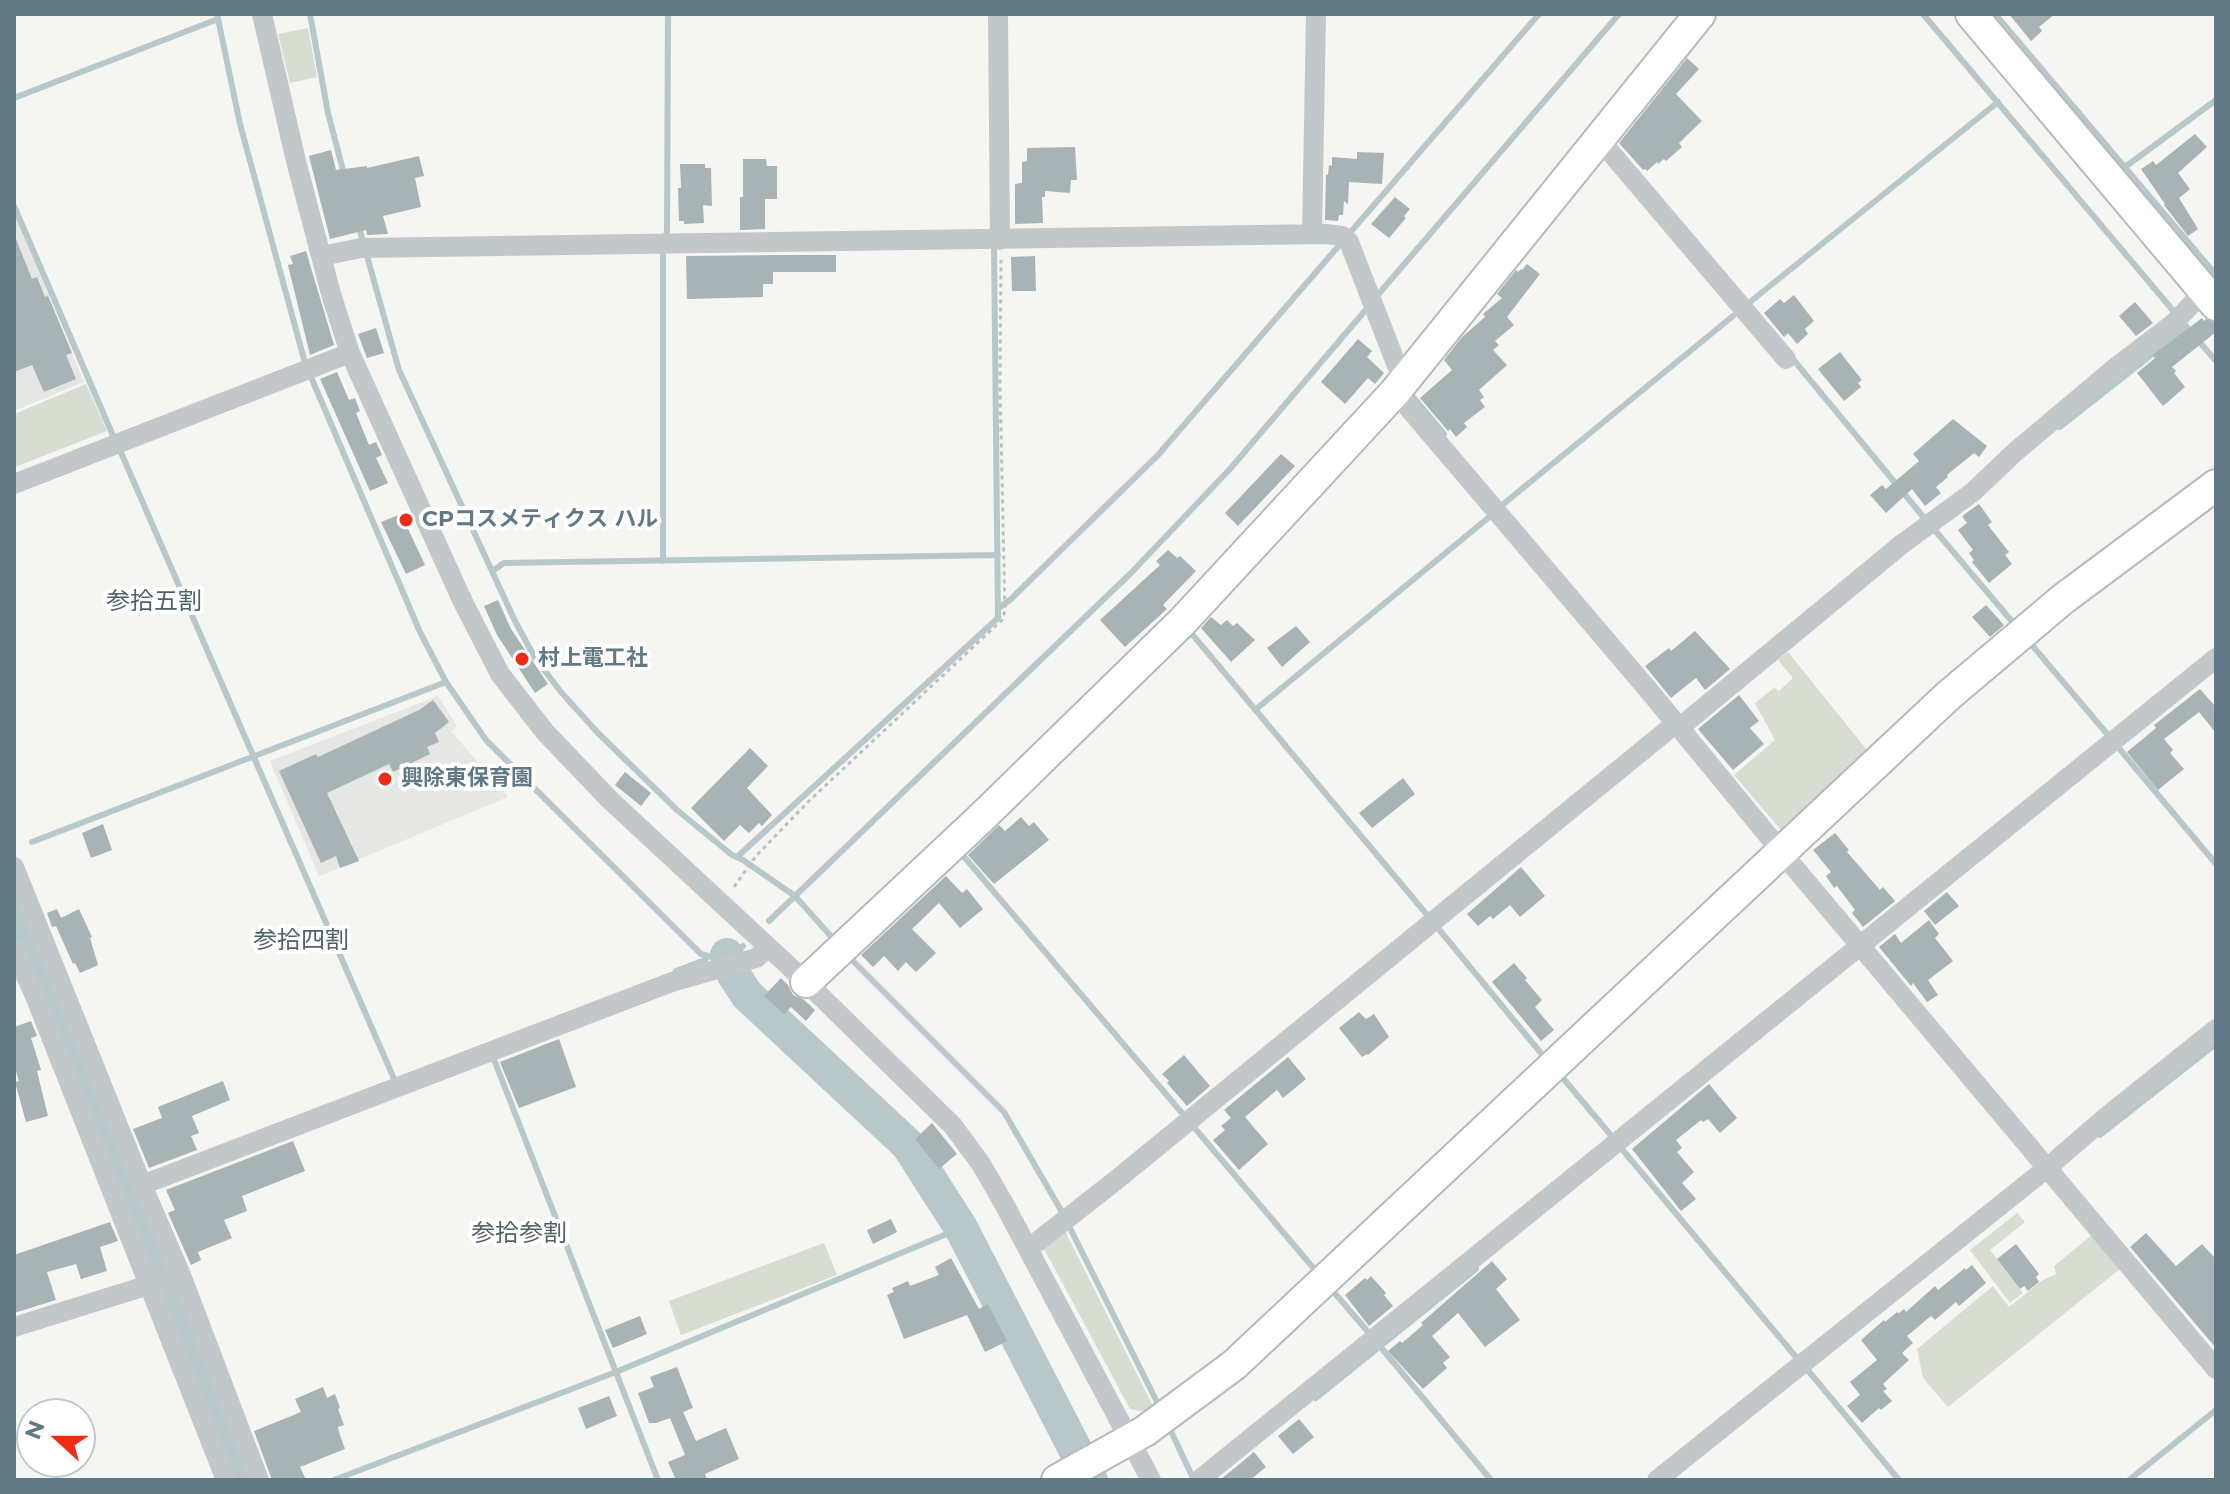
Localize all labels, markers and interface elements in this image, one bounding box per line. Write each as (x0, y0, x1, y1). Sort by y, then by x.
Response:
place label: CPコスメティクス ハル (422, 507, 658, 533)
marker: CPコスメティクス ハル (397, 511, 415, 529)
district label: 参拾五割 (106, 588, 202, 616)
place label: 村上電工社 (538, 646, 648, 672)
marker: 村上電工社 (513, 650, 531, 668)
place label: 興除東保育園 (401, 766, 533, 792)
marker: 興除東保育園 (376, 770, 394, 788)
district label: 参拾四割 (253, 927, 349, 955)
district label: 参拾参割 (471, 1220, 567, 1248)
north arrow (16, 1398, 96, 1478)
text: N (19, 1417, 51, 1443)

